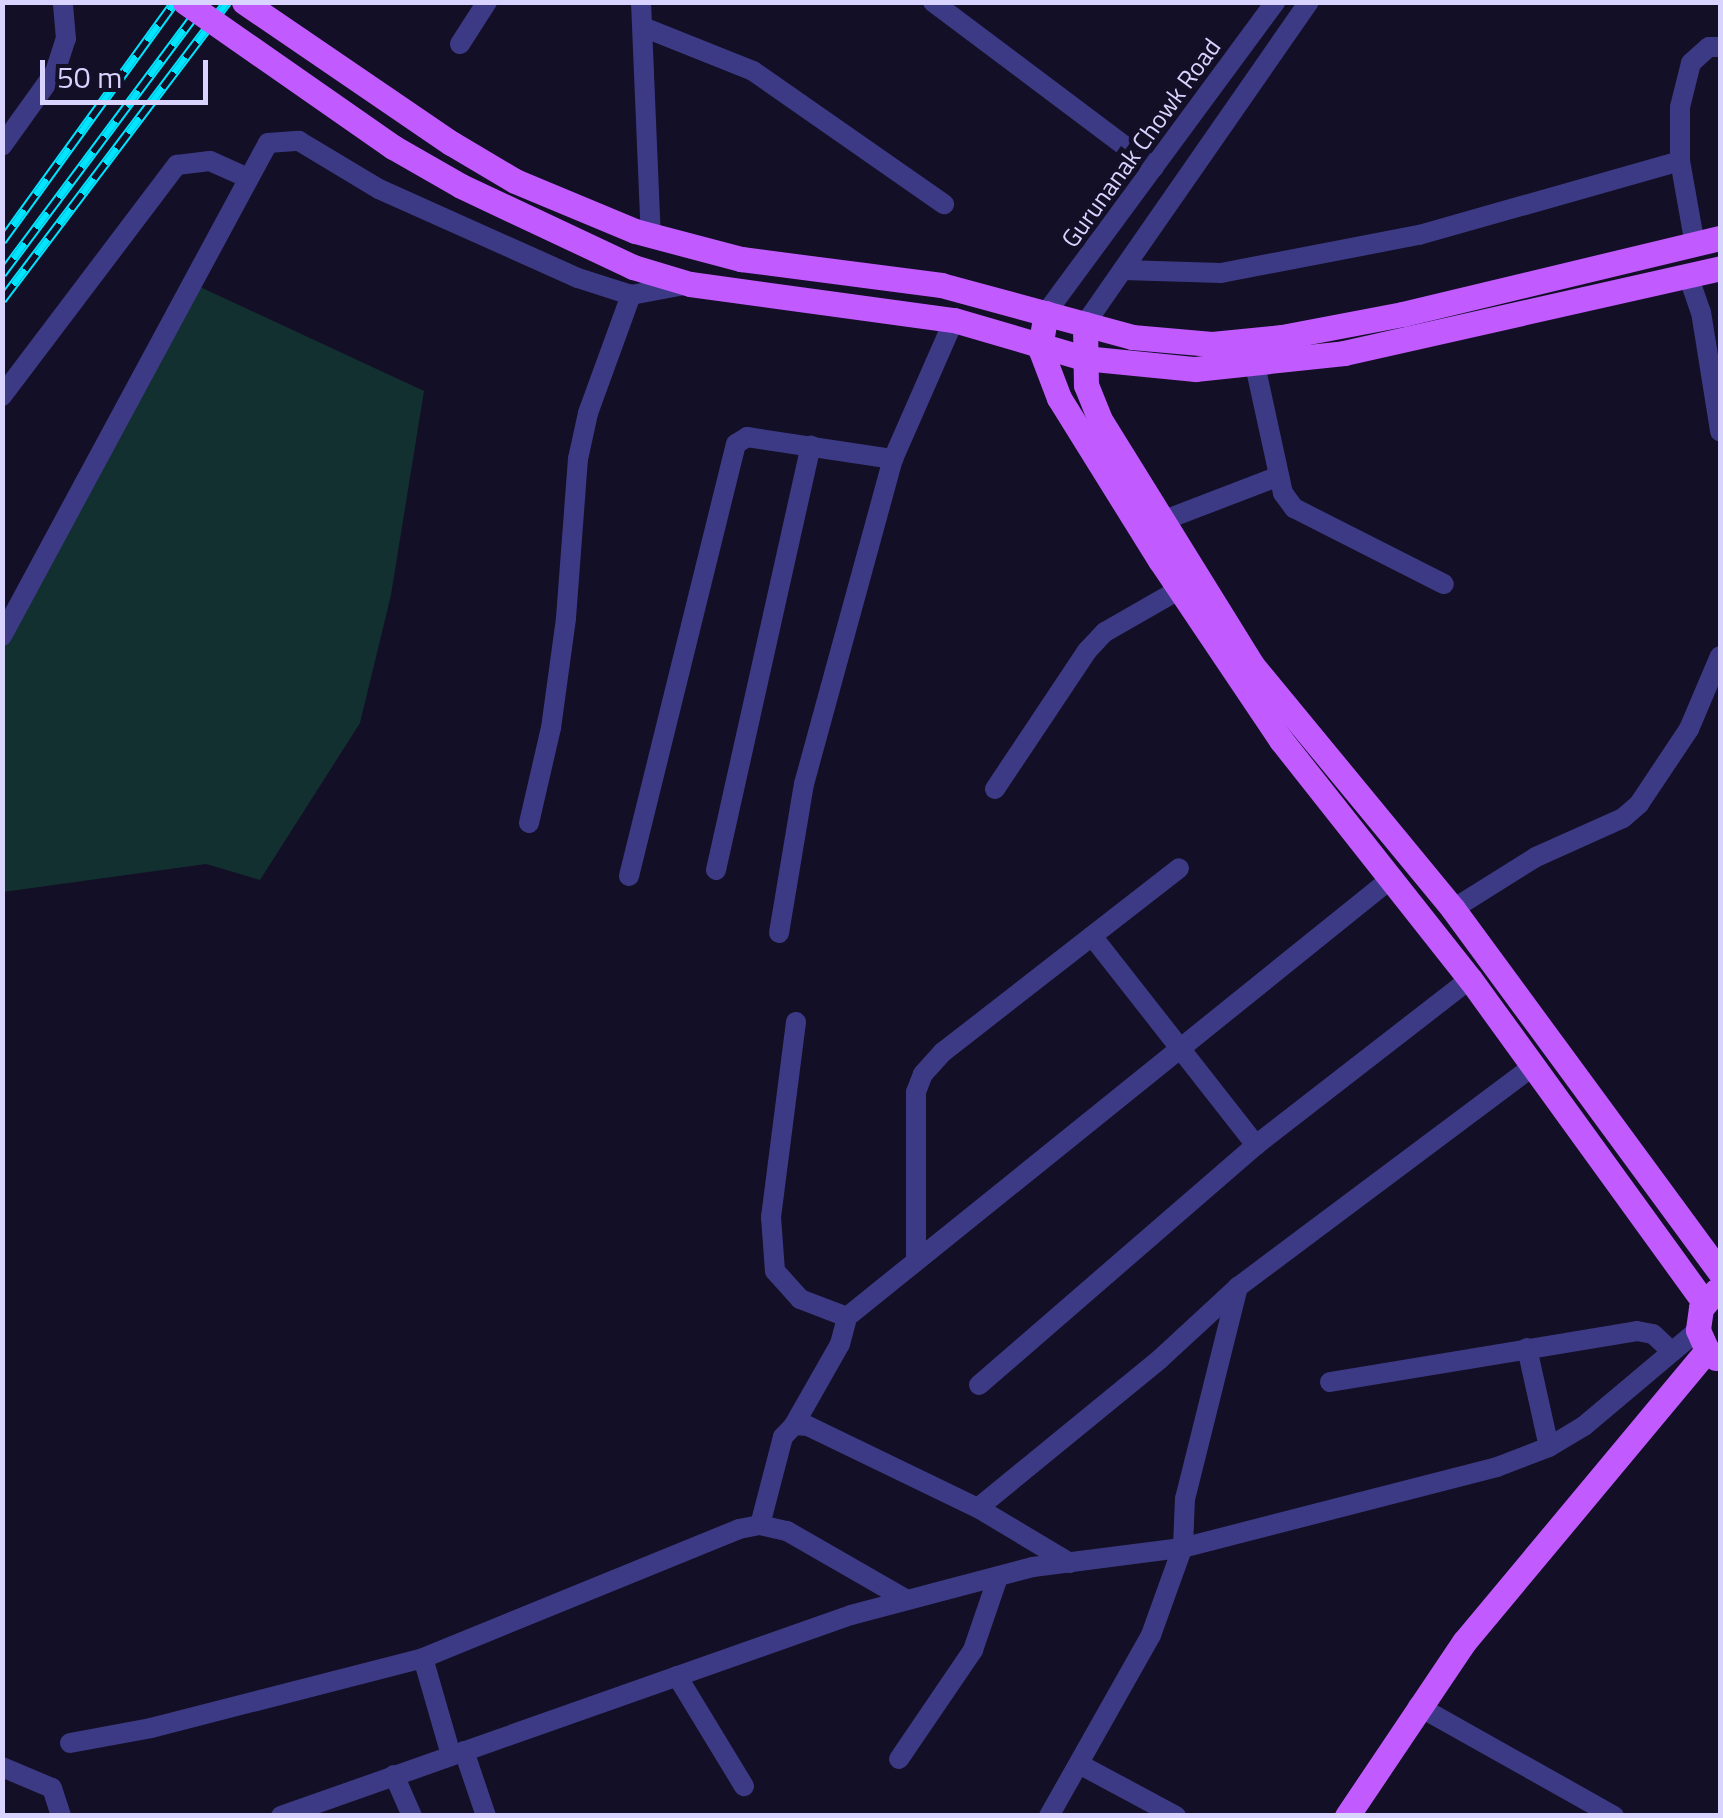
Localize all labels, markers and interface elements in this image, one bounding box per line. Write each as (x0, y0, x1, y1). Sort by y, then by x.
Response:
street label: Gurunanak Chowk Road (1055, 33, 1227, 253)
scale bar (45, 40, 212, 102)
text: 50 m (57, 54, 122, 100)

